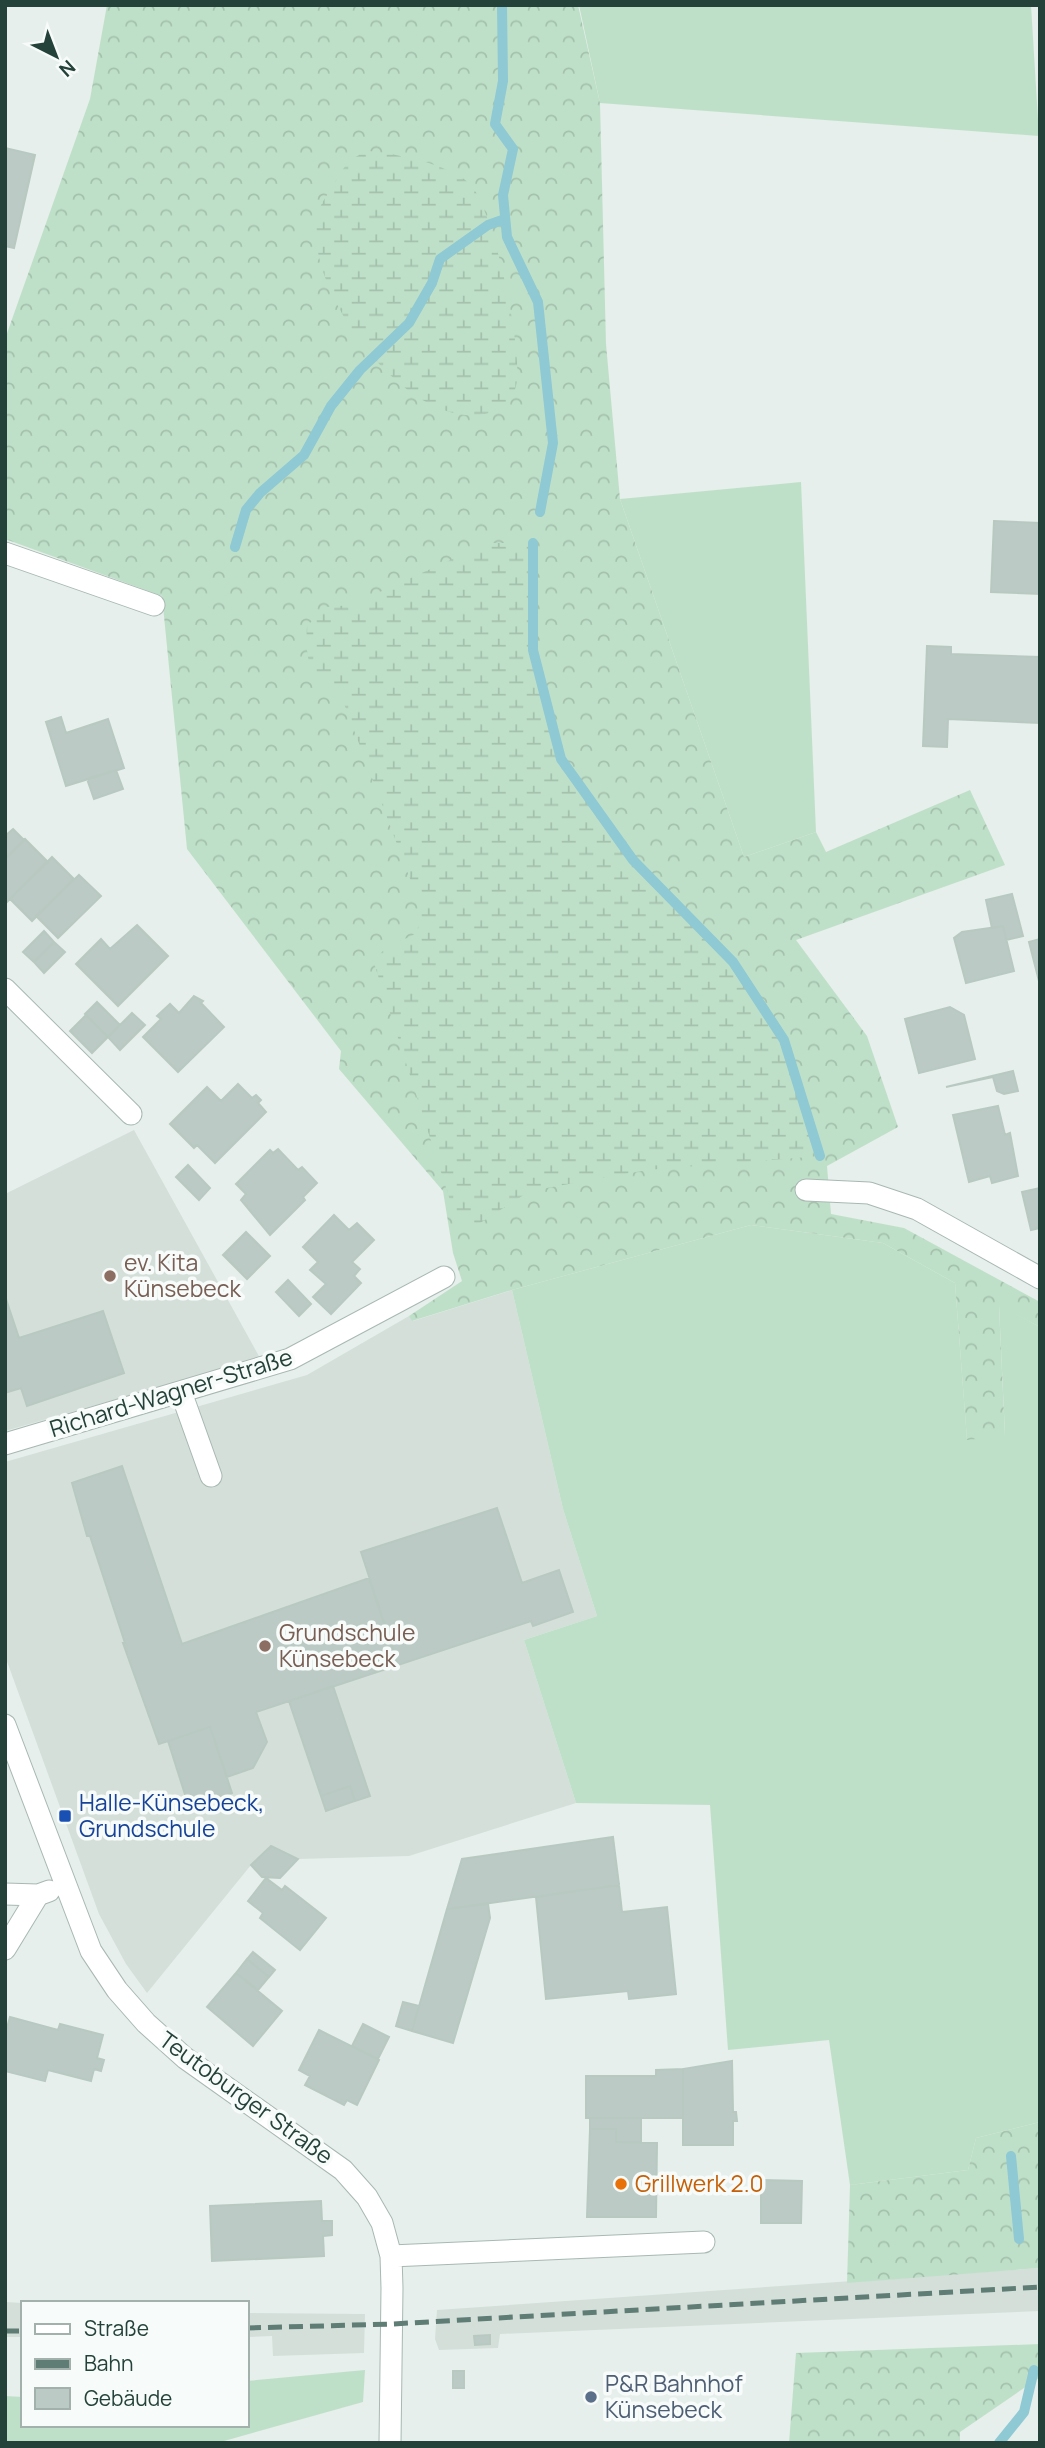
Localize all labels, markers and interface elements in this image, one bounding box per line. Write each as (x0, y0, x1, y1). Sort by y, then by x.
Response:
north arrow (21, 21, 91, 91)
text: N (54, 54, 81, 83)
place label: ev. Kita Künsebeck (124, 1246, 241, 1304)
marker: ev. Kita Künsebeck (102, 1268, 118, 1284)
street label: Richard-Wagner-Straße (45, 1340, 296, 1444)
place label: Grundschule Künsebeck (279, 1616, 415, 1674)
marker: Grundschule Künsebeck (257, 1638, 273, 1654)
place label: Halle-Künsebeck, Grundschule (79, 1786, 264, 1844)
marker: Halle-Künsebeck, Grundschule (57, 1808, 73, 1824)
street label: Teutoburger Straße (153, 2023, 340, 2171)
place label: Grillwerk 2.0 (635, 2167, 764, 2199)
marker: Grillwerk 2.0 (613, 2176, 629, 2192)
legend (21, 2301, 248, 2427)
text: Straße (84, 2314, 149, 2342)
text: Bahn (84, 2349, 134, 2377)
place label: P&R Bahnhof Künsebeck (605, 2367, 743, 2425)
text: Gebäude (84, 2384, 172, 2412)
marker: P&R Bahnhof Künsebeck (583, 2389, 599, 2405)

